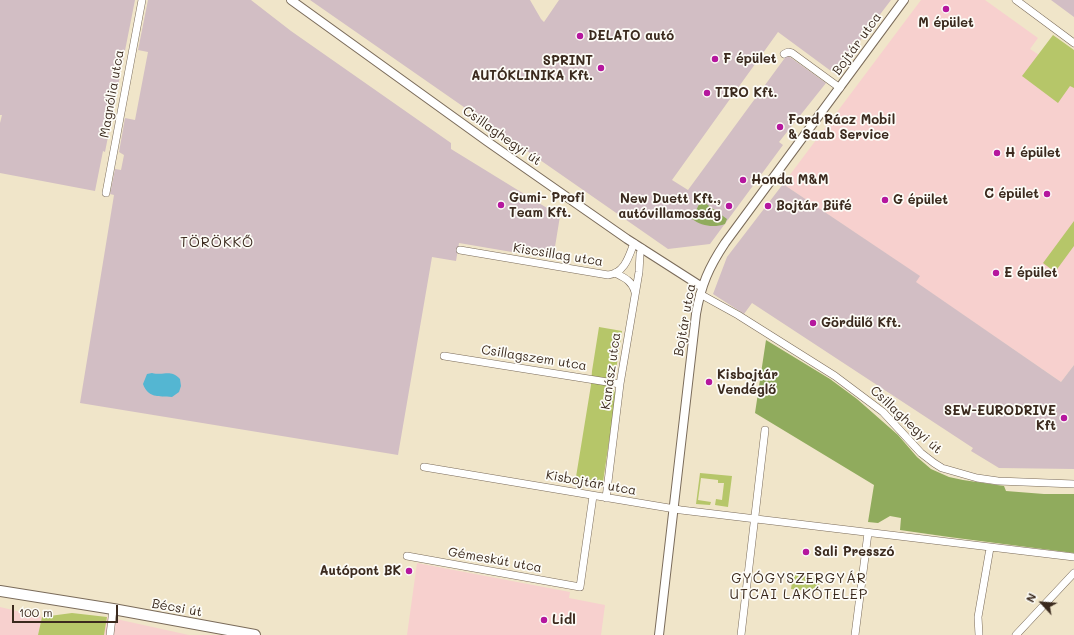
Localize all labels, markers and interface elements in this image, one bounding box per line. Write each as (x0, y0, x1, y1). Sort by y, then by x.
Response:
marker: M épület (941, 4, 951, 14)
street label: Bojtár utca (829, 10, 885, 78)
place label: M épület (918, 15, 974, 31)
place label: DELATO autó (588, 28, 674, 44)
marker: DELATO autó (575, 31, 585, 41)
street label: Magnólia utca (97, 49, 127, 139)
place label: F épület (723, 51, 776, 67)
place label: SPRINT AUTÓKLINIKA Kft. (471, 53, 593, 84)
marker: F épület (710, 54, 720, 64)
marker: SPRINT AUTÓKLINIKA Kft. (596, 63, 606, 73)
place label: TIRO Kft. (715, 85, 777, 101)
marker: TIRO Kft. (702, 88, 712, 98)
street label: Csillaghegyi út (460, 103, 544, 169)
place label: Ford Rácz Mobil & Saab Service (788, 112, 895, 143)
marker: Ford Rácz Mobil & Saab Service (775, 122, 785, 132)
place label: H épület (1005, 145, 1061, 161)
marker: H épület (992, 148, 1002, 158)
place label: Honda M&M (751, 172, 828, 188)
marker: Honda M&M (738, 175, 748, 185)
place label: C épület (984, 186, 1039, 202)
marker: C épület (1042, 189, 1052, 199)
place label: Gumi- Profi Team Kft. (509, 190, 585, 221)
place label: New Duett Kft., autóvillamosság (618, 191, 721, 222)
place label: G épület (893, 192, 948, 208)
marker: G épület (880, 195, 890, 205)
place label: Bojtár Büfé (776, 198, 852, 214)
marker: Gumi- Profi Team Kft. (496, 200, 506, 210)
marker: New Duett Kft., autóvillamosság (724, 201, 734, 211)
marker: Bojtár Büfé (763, 201, 773, 211)
district label: TÖRÖKKŐ (180, 235, 254, 251)
street label: Kiscsillag utca (512, 240, 604, 270)
place label: E épület (1004, 265, 1057, 281)
marker: E épület (991, 268, 1001, 278)
street label: Bojtár utca (671, 283, 699, 357)
place label: Gördülő Kft. (821, 315, 901, 331)
marker: Gördülő Kft. (808, 318, 818, 328)
street label: Kanász utca (598, 332, 624, 410)
street label: Csillagszem utca (480, 342, 588, 374)
place label: Kisbojtár Vendéglő (717, 367, 778, 398)
marker: Kisbojtár Vendéglő (704, 377, 714, 387)
street label: Csillaghegyi út (867, 383, 945, 457)
place label: SEW-EURODRIVE Kft (944, 403, 1056, 434)
marker: SEW-EURODRIVE Kft (1059, 413, 1069, 423)
street label: Kisbojtár utca (545, 467, 637, 499)
street label: Gémeskút utca (447, 544, 543, 576)
place label: Sali Presszó (814, 544, 894, 560)
marker: Sali Presszó (801, 547, 811, 557)
place label: Autópont BK (320, 563, 401, 579)
marker: Autópont BK (404, 566, 414, 576)
district label: GYÓGYSZERGYÁR UTCAI LAKÓTELEP (730, 571, 868, 604)
north arrow (1022, 583, 1062, 623)
text: N (1022, 590, 1039, 605)
street label: Bécsi út (151, 596, 203, 620)
scale bar (14, 597, 120, 623)
text: 100 m (19, 604, 53, 620)
place label: Lidl (552, 612, 576, 628)
marker: Lidl (539, 615, 549, 625)

